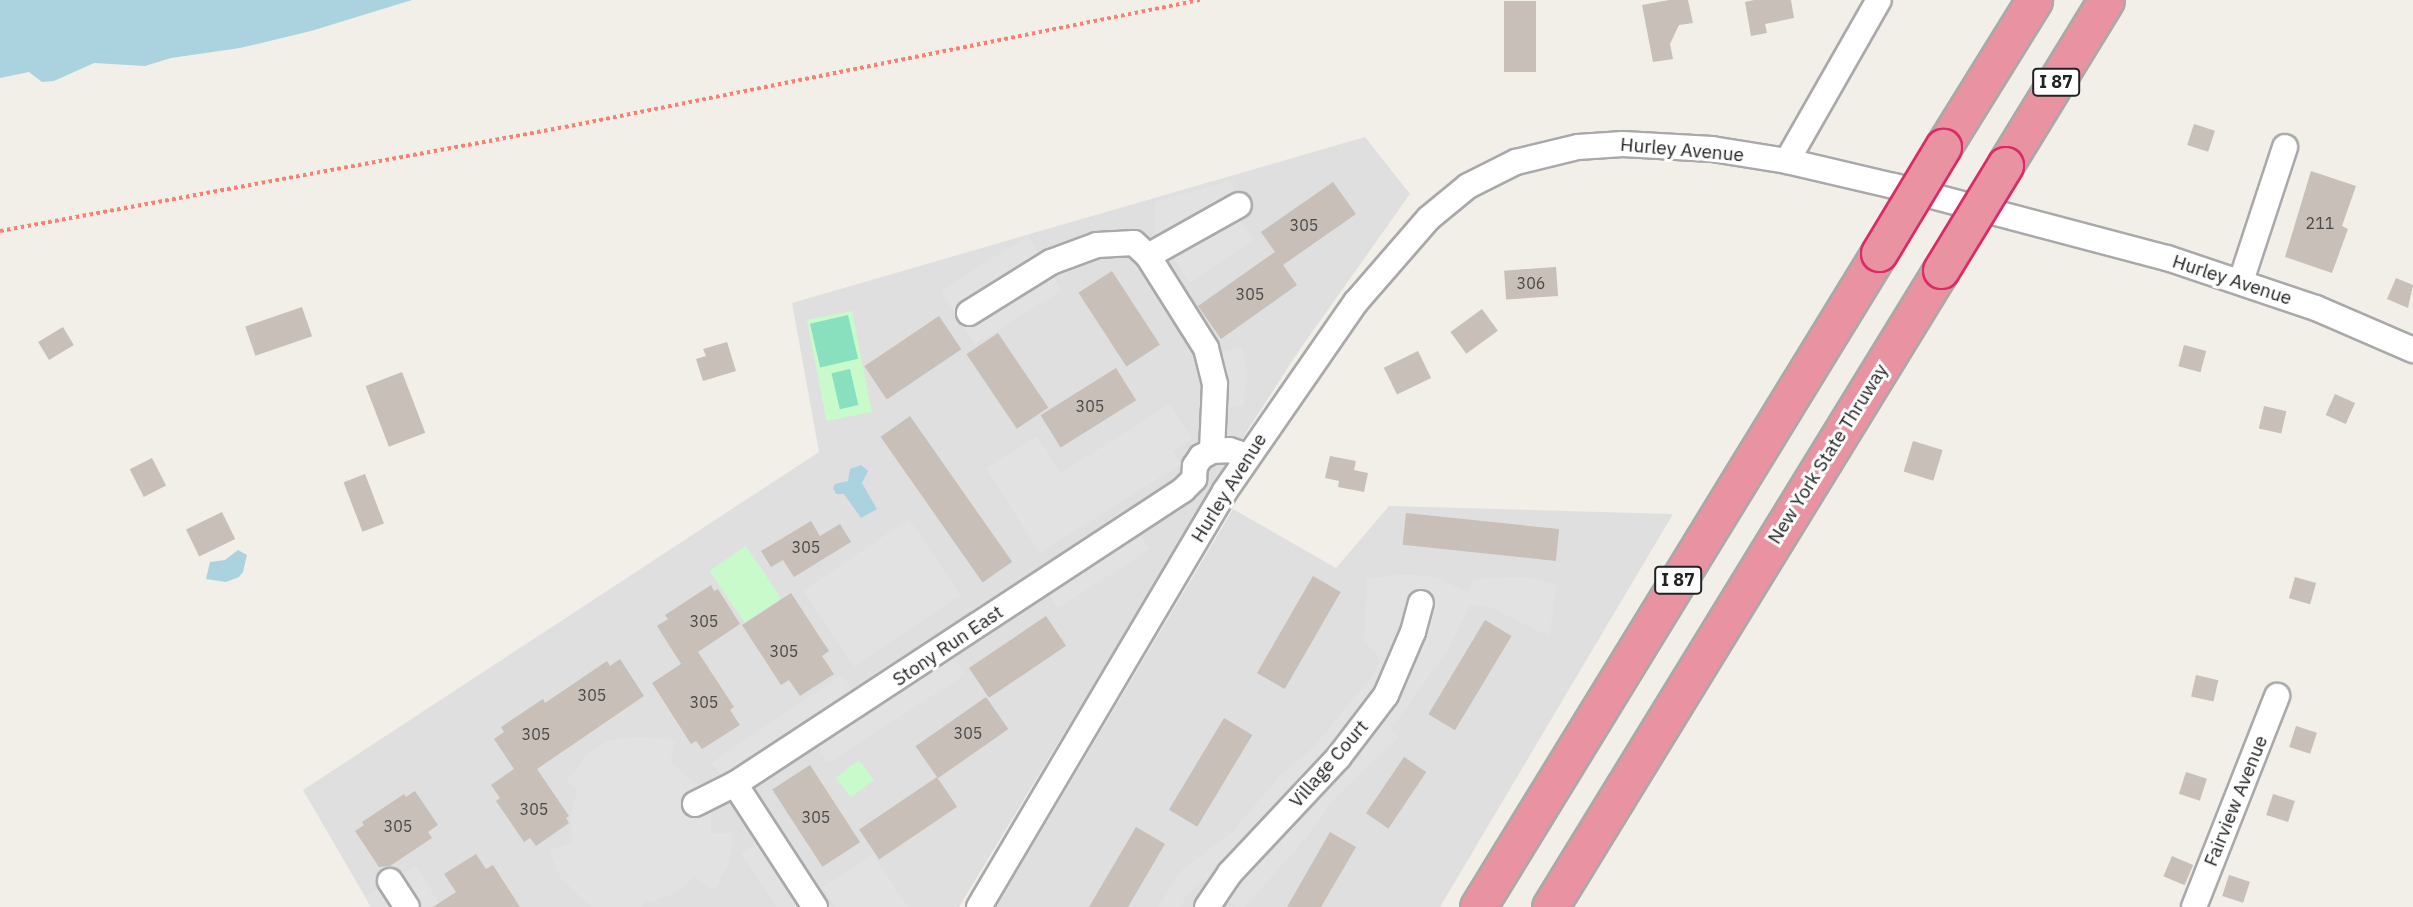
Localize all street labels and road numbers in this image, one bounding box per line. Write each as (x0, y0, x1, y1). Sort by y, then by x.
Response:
road number: I 87 (2032, 68, 2080, 96)
street label: Hurley Avenue (1619, 133, 1745, 167)
street label: Hurley Avenue (2169, 250, 2295, 310)
street label: New York State Thruway (1763, 360, 1893, 548)
street label: Hurley Avenue (1186, 429, 1272, 547)
road number: I 87 (1654, 566, 1702, 594)
street label: Stony Run East (889, 601, 1007, 691)
street label: Village Court (1285, 716, 1373, 812)
street label: Fairview Avenue (2199, 732, 2273, 870)

